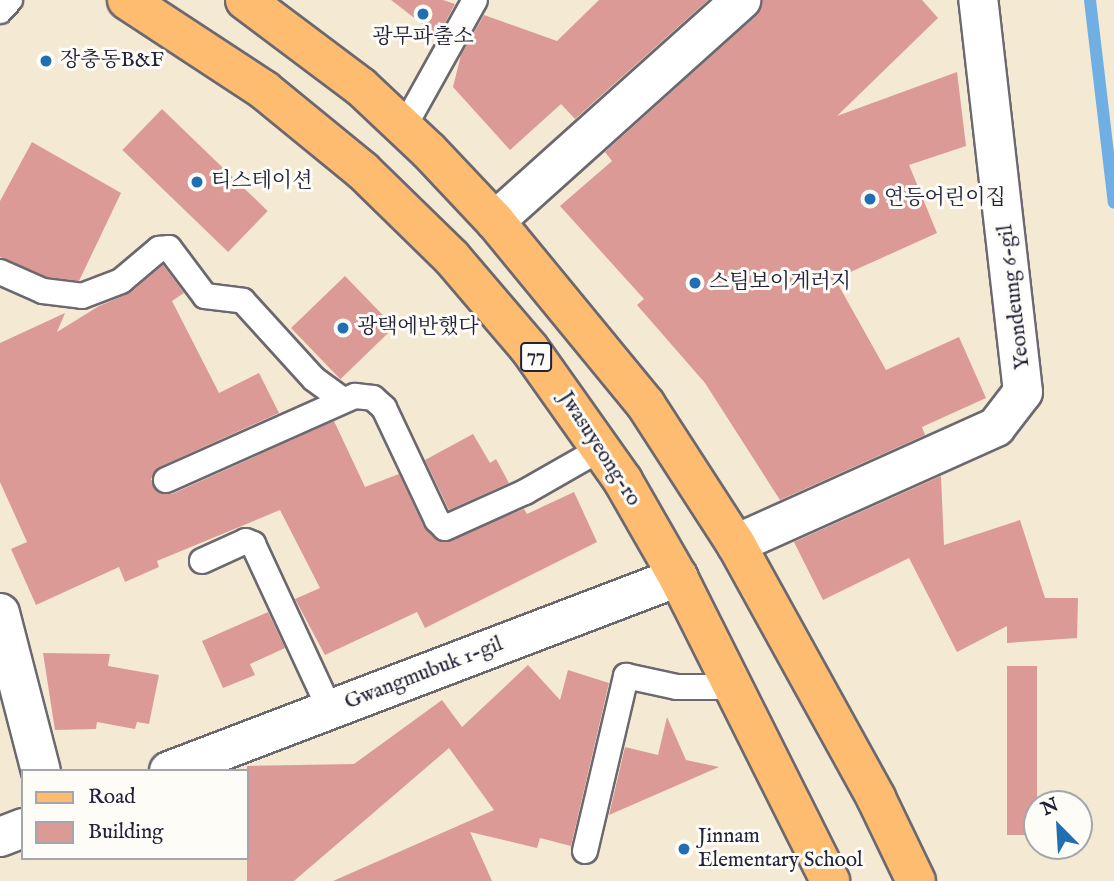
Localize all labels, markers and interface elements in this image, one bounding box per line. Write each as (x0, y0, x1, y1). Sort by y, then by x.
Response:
marker: 광무파출소 (415, 6, 431, 22)
place label: 광무파출소 (372, 25, 474, 51)
place label: 장충동B&F (60, 48, 164, 74)
marker: 장충동B&F (38, 53, 54, 69)
place label: 티스테이션 (211, 169, 312, 195)
marker: 티스테이션 (189, 174, 205, 190)
place label: 연등어린이집 (884, 186, 1006, 212)
marker: 연등어린이집 (862, 191, 878, 207)
street label: Yeondeung 6-gil (994, 223, 1036, 371)
place label: 스팀보이게러지 (709, 270, 851, 296)
marker: 스팀보이게러지 (687, 275, 703, 291)
place label: 광택에반했다 (357, 315, 479, 341)
marker: 광택에반했다 (335, 320, 351, 336)
road number: 77 (518, 342, 554, 372)
street label: Jwasuyeong-ro (553, 387, 645, 511)
street label: Gwangmubuk 1-gil (341, 632, 507, 716)
legend (21, 769, 248, 860)
text: Road (88, 784, 135, 811)
north arrow (1023, 790, 1093, 860)
text: N (1038, 793, 1063, 822)
text: Building (88, 819, 163, 846)
place label: Jinnam Elementary School (698, 824, 863, 874)
marker: Jinnam Elementary School (676, 841, 692, 857)

